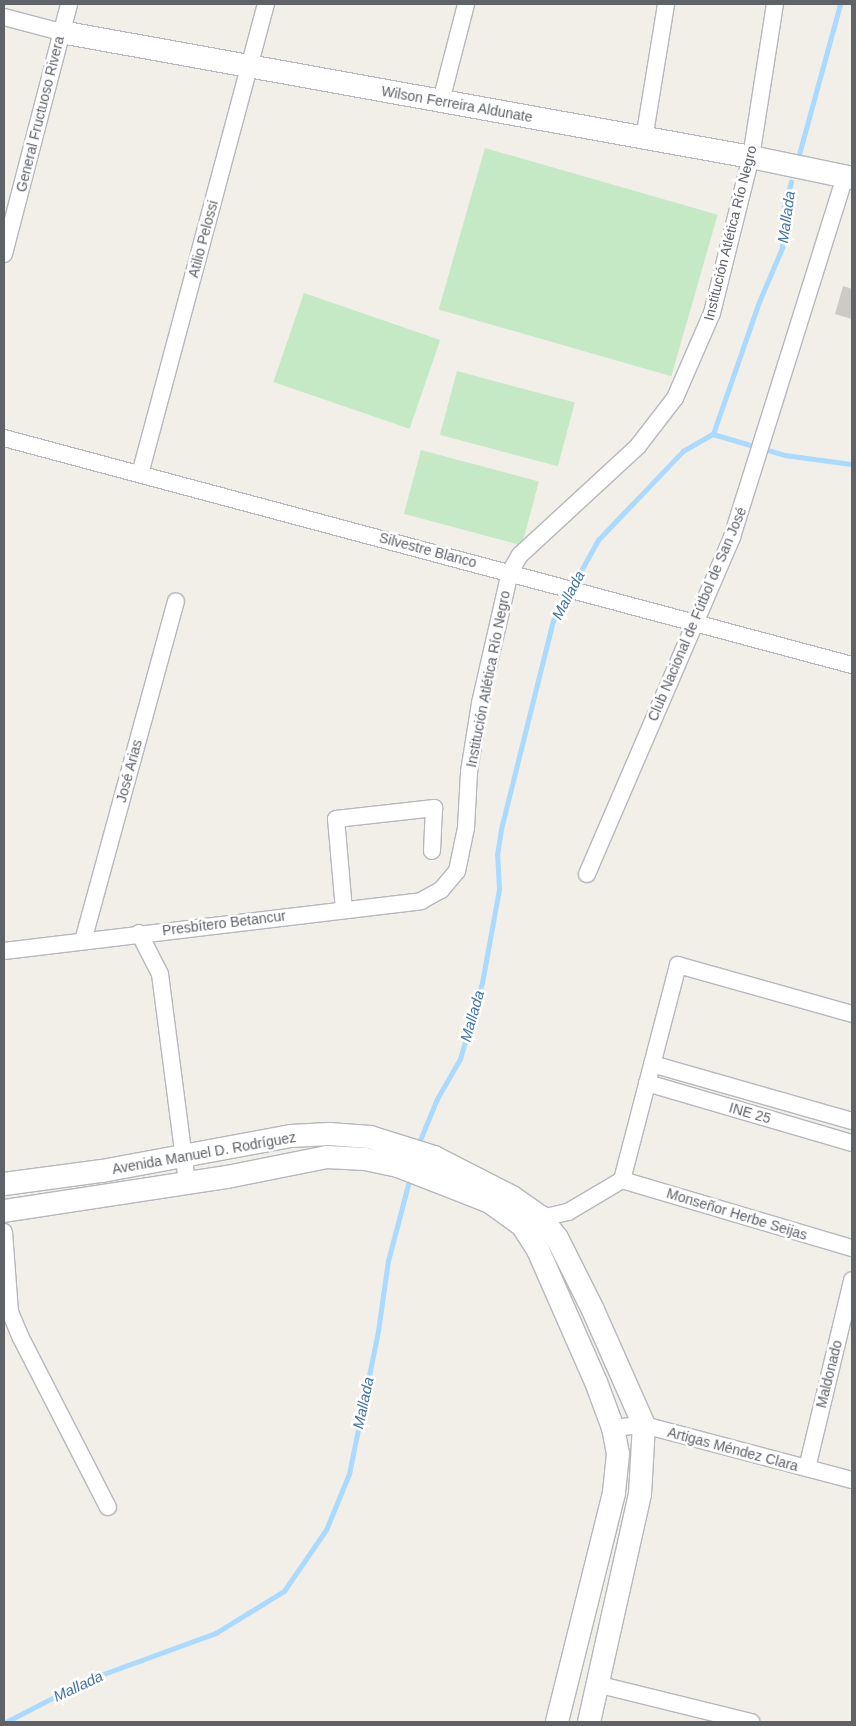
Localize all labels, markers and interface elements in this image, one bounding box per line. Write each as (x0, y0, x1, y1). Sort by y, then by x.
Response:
street label: General Fructuoso Rivera (12, 34, 68, 194)
street label: Wilson Ferreira Aldunate (380, 82, 534, 126)
street label: Institución Atlética Río Negro (700, 143, 760, 323)
water label: Mallada (773, 190, 799, 244)
street label: Atilio Pelossi (185, 198, 221, 280)
street label: Club Nacional de Fútbol de San José (644, 504, 750, 724)
street label: Silvestre Blanco (377, 529, 479, 571)
water label: Mallada (548, 568, 588, 622)
street label: Institución Atlética Río Negro (463, 589, 513, 769)
street label: José Arias (112, 737, 146, 805)
street label: Presbítero Betancur (161, 907, 287, 939)
water label: Mallada (456, 988, 488, 1044)
street label: INE 25 (727, 1099, 773, 1127)
street label: Avenida Manuel D. Rodríguez (111, 1129, 297, 1177)
street label: Monseñor Herbe Seijas (665, 1185, 809, 1243)
street label: Maldonado (812, 1338, 846, 1410)
water label: Mallada (349, 1375, 377, 1431)
street label: Artigas Méndez Clara (666, 1423, 800, 1475)
water label: Mallada (50, 1667, 106, 1705)

